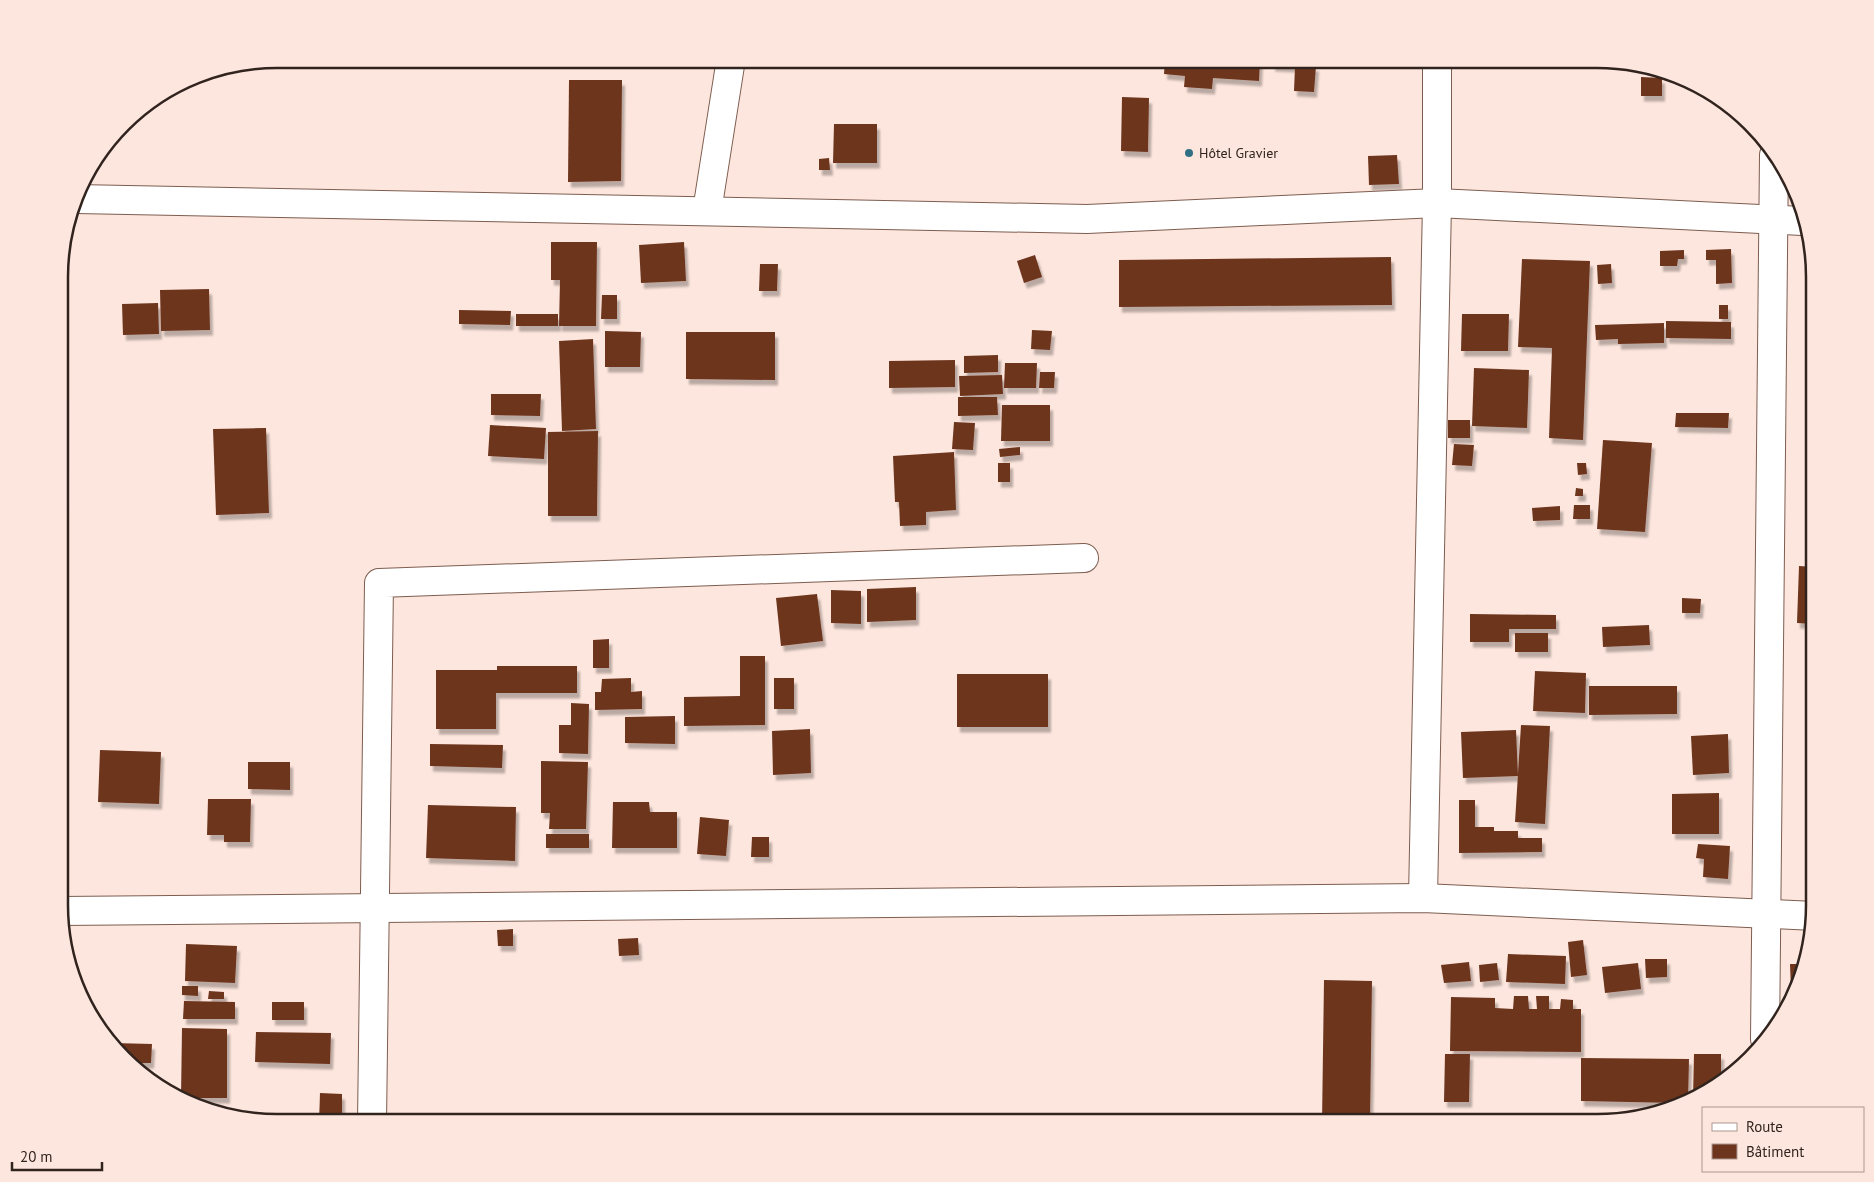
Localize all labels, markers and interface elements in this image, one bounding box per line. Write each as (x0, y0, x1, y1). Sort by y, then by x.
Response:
place label: Hôtel Gravier (1199, 144, 1278, 162)
marker: Hôtel Gravier (1183, 147, 1195, 159)
legend (1702, 1107, 1864, 1172)
text: Route (1746, 1117, 1783, 1136)
scale bar (12, 1140, 102, 1172)
text: Bâtiment (1746, 1142, 1804, 1161)
text: 20 m (20, 1147, 53, 1166)

